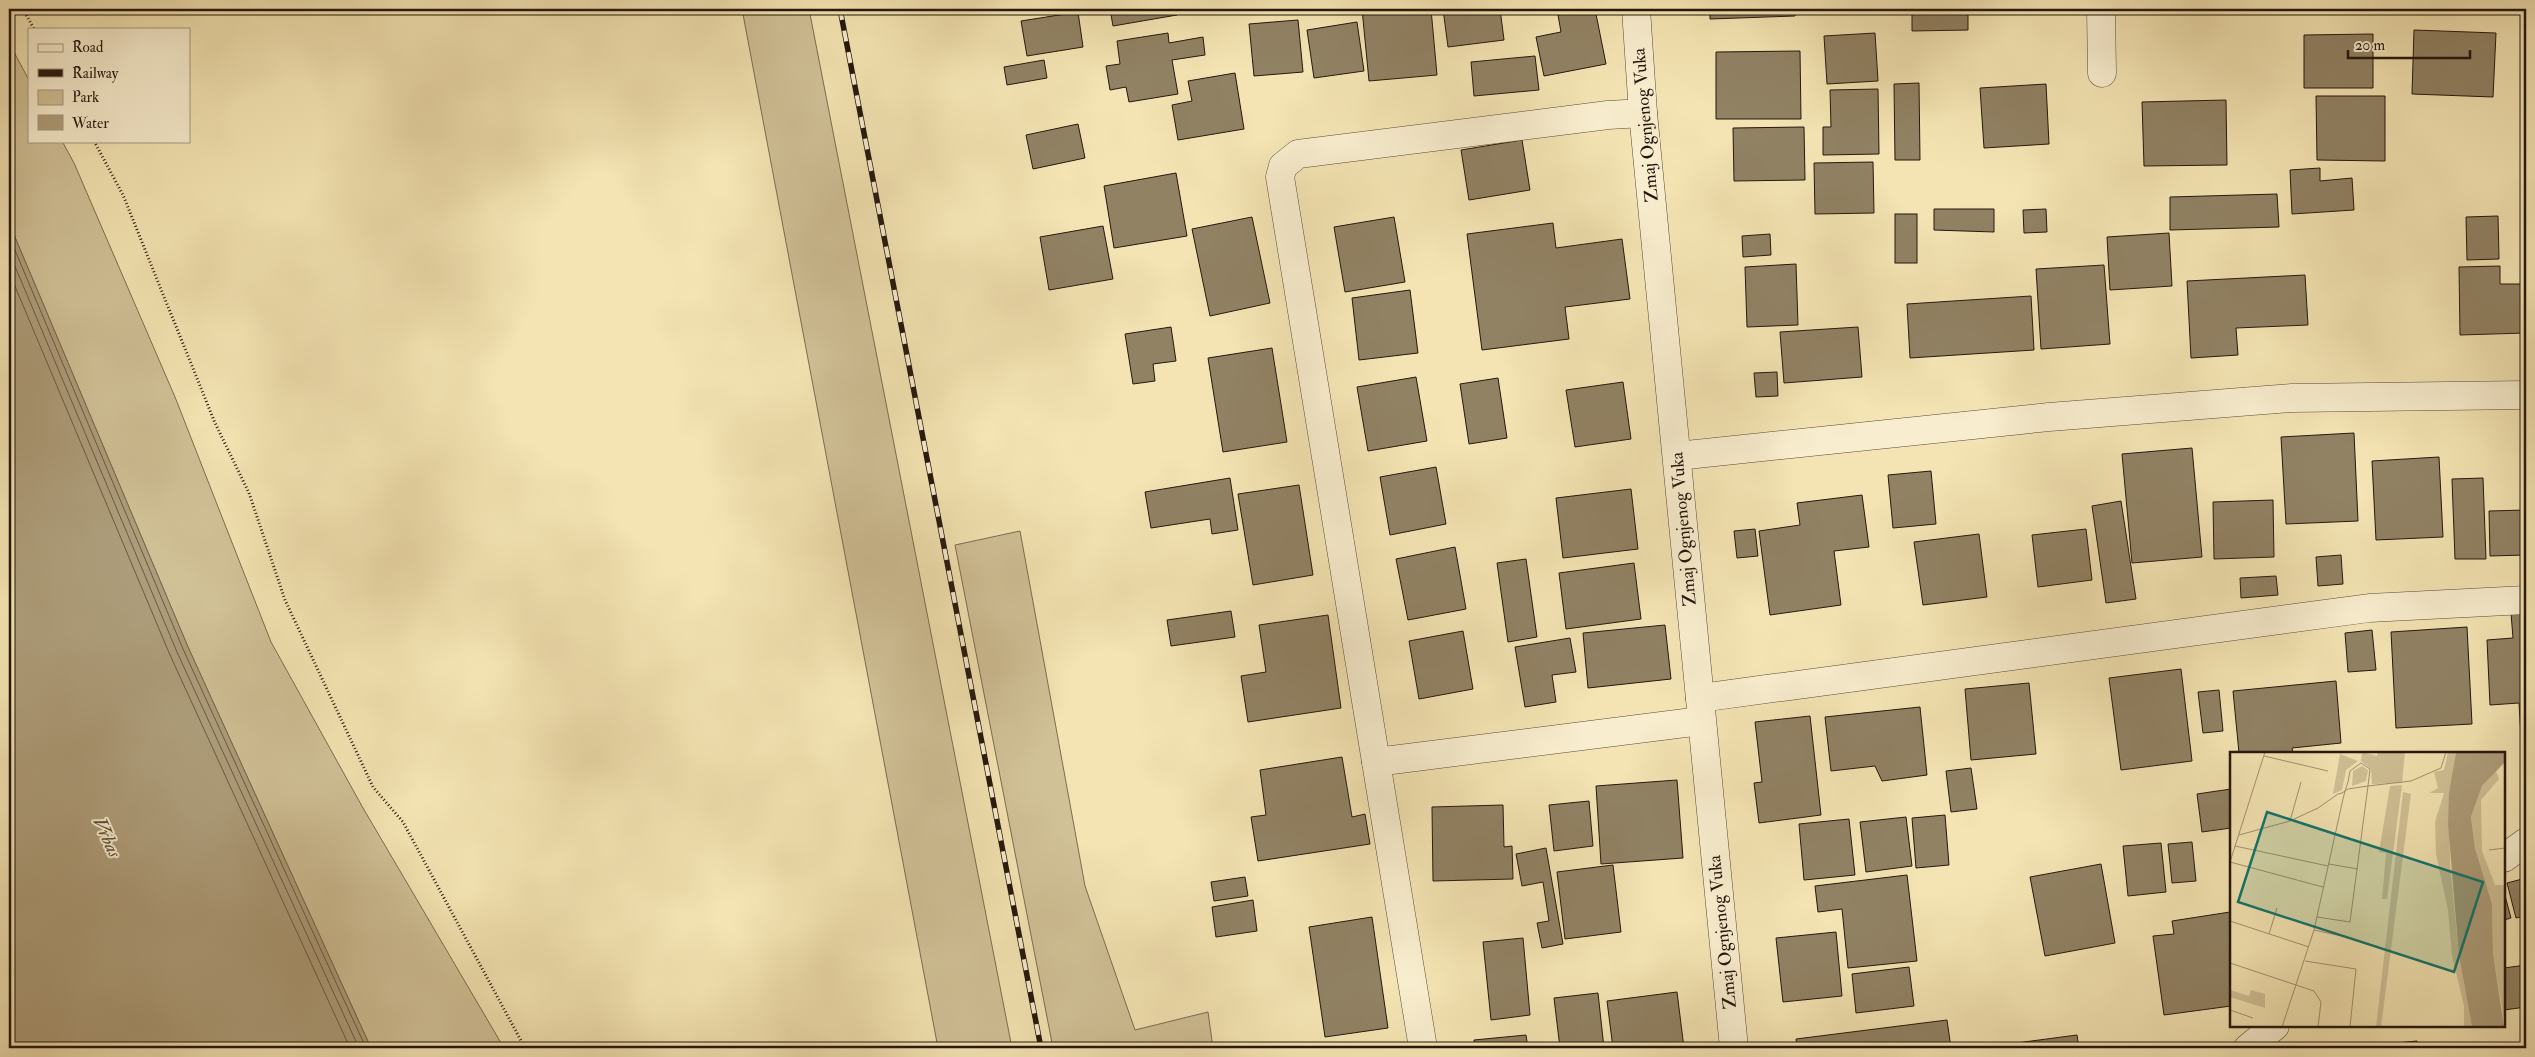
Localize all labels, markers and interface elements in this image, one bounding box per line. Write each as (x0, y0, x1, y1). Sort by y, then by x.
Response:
legend (28, 28, 190, 142)
scale bar (2348, 28, 2470, 60)
text: 20 m (2355, 36, 2385, 55)
text: Road (72, 38, 104, 57)
street label: Zmaj Ognjenog Vuka (1627, 46, 1664, 203)
text: Railway (72, 64, 119, 83)
text: Park (72, 88, 99, 107)
text: Water (71, 114, 109, 133)
street label: Zmaj Ognjenog Vuka (1665, 450, 1702, 607)
inset map (2230, 752, 2505, 1027)
water label: Vrbas (87, 813, 127, 862)
street label: Zmaj Ognjenog Vuka (1703, 853, 1742, 1010)

